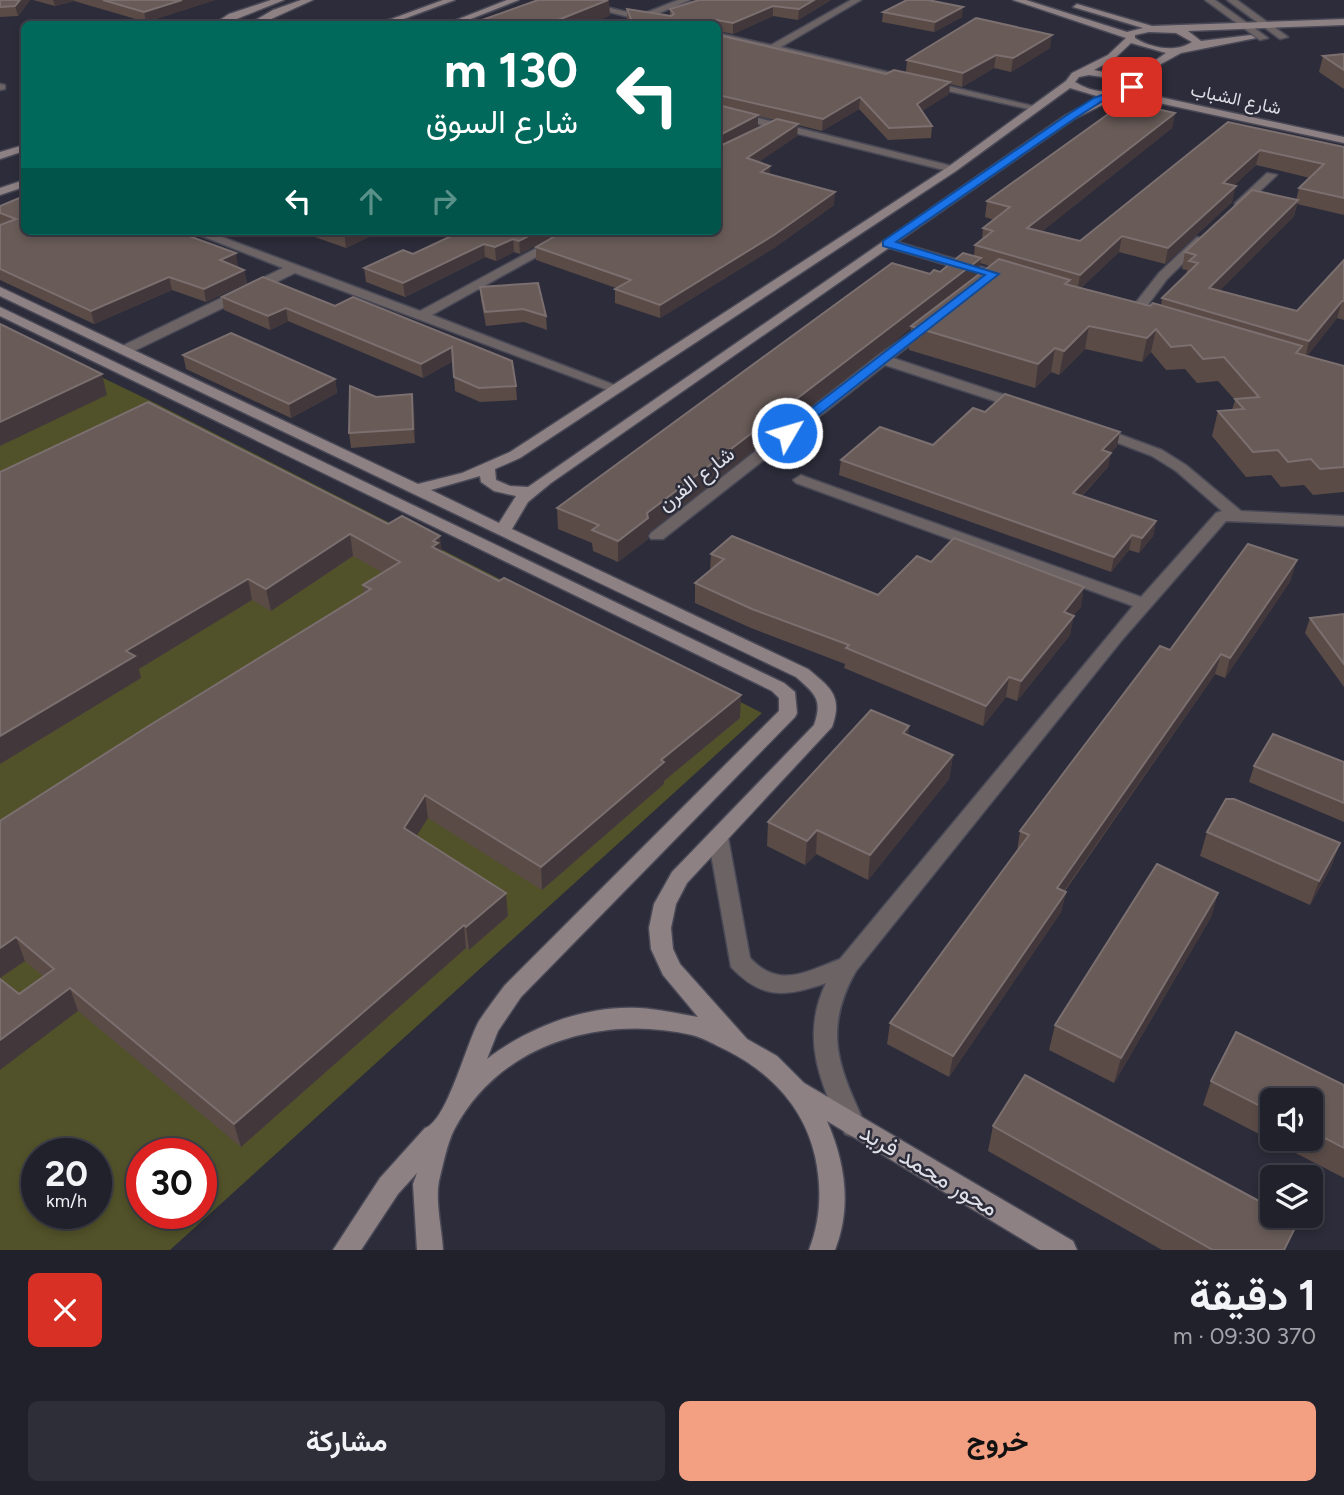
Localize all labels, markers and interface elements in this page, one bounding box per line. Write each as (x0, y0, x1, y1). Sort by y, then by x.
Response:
text: 130 m (444, 40, 578, 99)
icon: left (602, 49, 693, 140)
pin (1102, 57, 1162, 117)
icon: arrive (1113, 68, 1151, 106)
street label: شارع الشباب (1189, 79, 1283, 120)
text: شارع السوق (426, 103, 578, 141)
icon: left (279, 182, 317, 220)
icon: ahead (352, 182, 390, 220)
icon: right (425, 182, 463, 220)
position arrow (750, 396, 824, 470)
street label: شارع الفرن (652, 441, 740, 518)
map controls (1260, 1088, 1323, 1228)
button: sound (1260, 1088, 1323, 1151)
street label: محور محمد فريد (854, 1117, 1004, 1223)
speed limit sign: 30 (126, 1138, 217, 1229)
text: 20 (45, 1153, 88, 1195)
button: layers (1260, 1165, 1323, 1228)
text: km/h (46, 1190, 87, 1212)
text: 1 دقيقة (1189, 1270, 1316, 1321)
button: close (28, 1273, 102, 1347)
text: 370 m · 09:30 (1173, 1322, 1316, 1350)
button: مشاركة (28, 1401, 665, 1481)
button: خروج (679, 1401, 1316, 1481)

